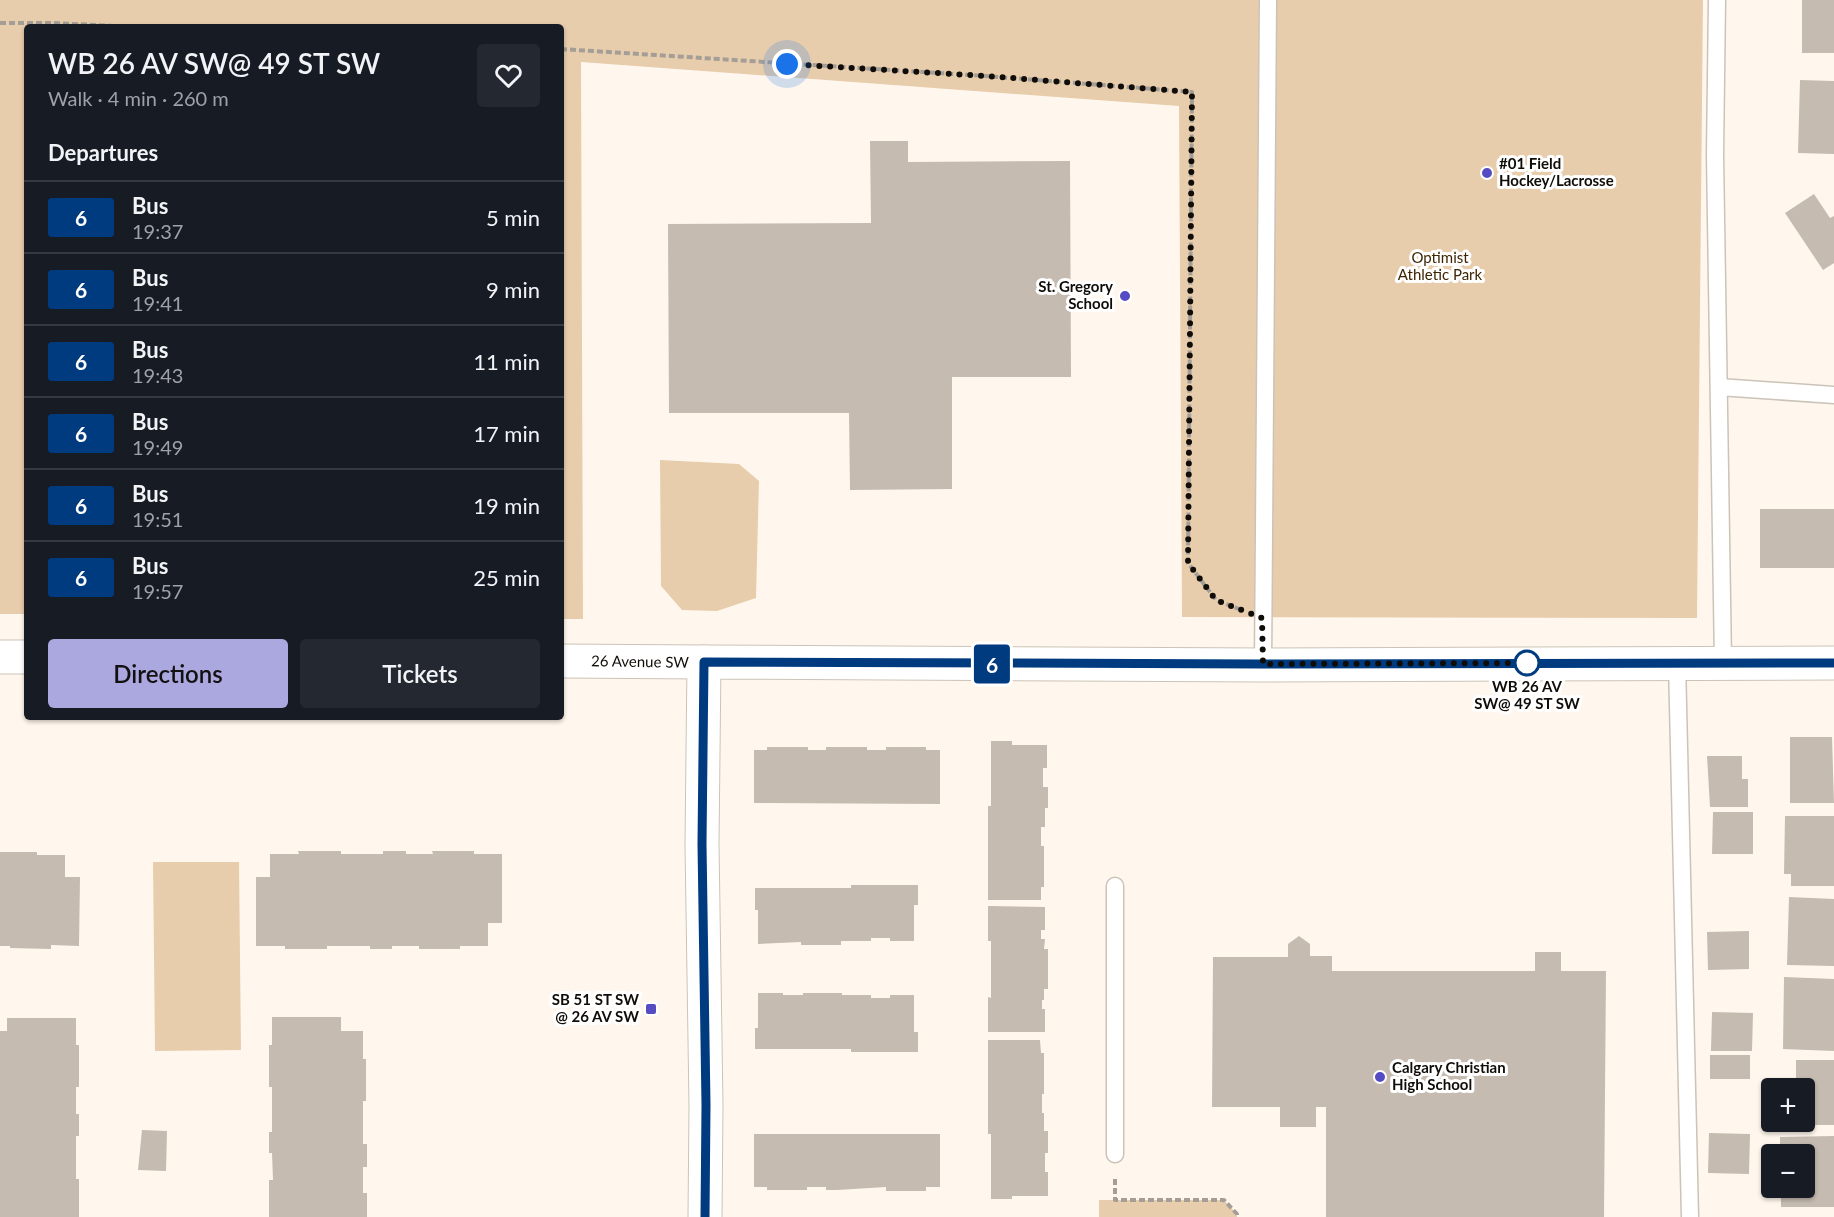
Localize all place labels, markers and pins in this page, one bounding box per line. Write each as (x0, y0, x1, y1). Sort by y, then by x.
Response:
place label: #01 Field Hockey/Lacrosse (1499, 154, 1614, 189)
marker: #01 Field Hockey/Lacrosse (1480, 166, 1494, 180)
place label: St. Gregory School (1038, 277, 1113, 312)
marker: St. Gregory School (1118, 289, 1132, 303)
marker: WB 26 AV SW@ 49 ST SW (1514, 650, 1540, 676)
place label: WB 26 AV SW@ 49 ST SW (1474, 677, 1580, 712)
place label: SB 51 ST SW @ 26 AV SW (552, 990, 639, 1025)
marker: SB 51 ST SW @ 26 AV SW (644, 1002, 658, 1016)
place label: Calgary Christian High School (1392, 1058, 1506, 1093)
marker: Calgary Christian High School (1373, 1070, 1387, 1084)

